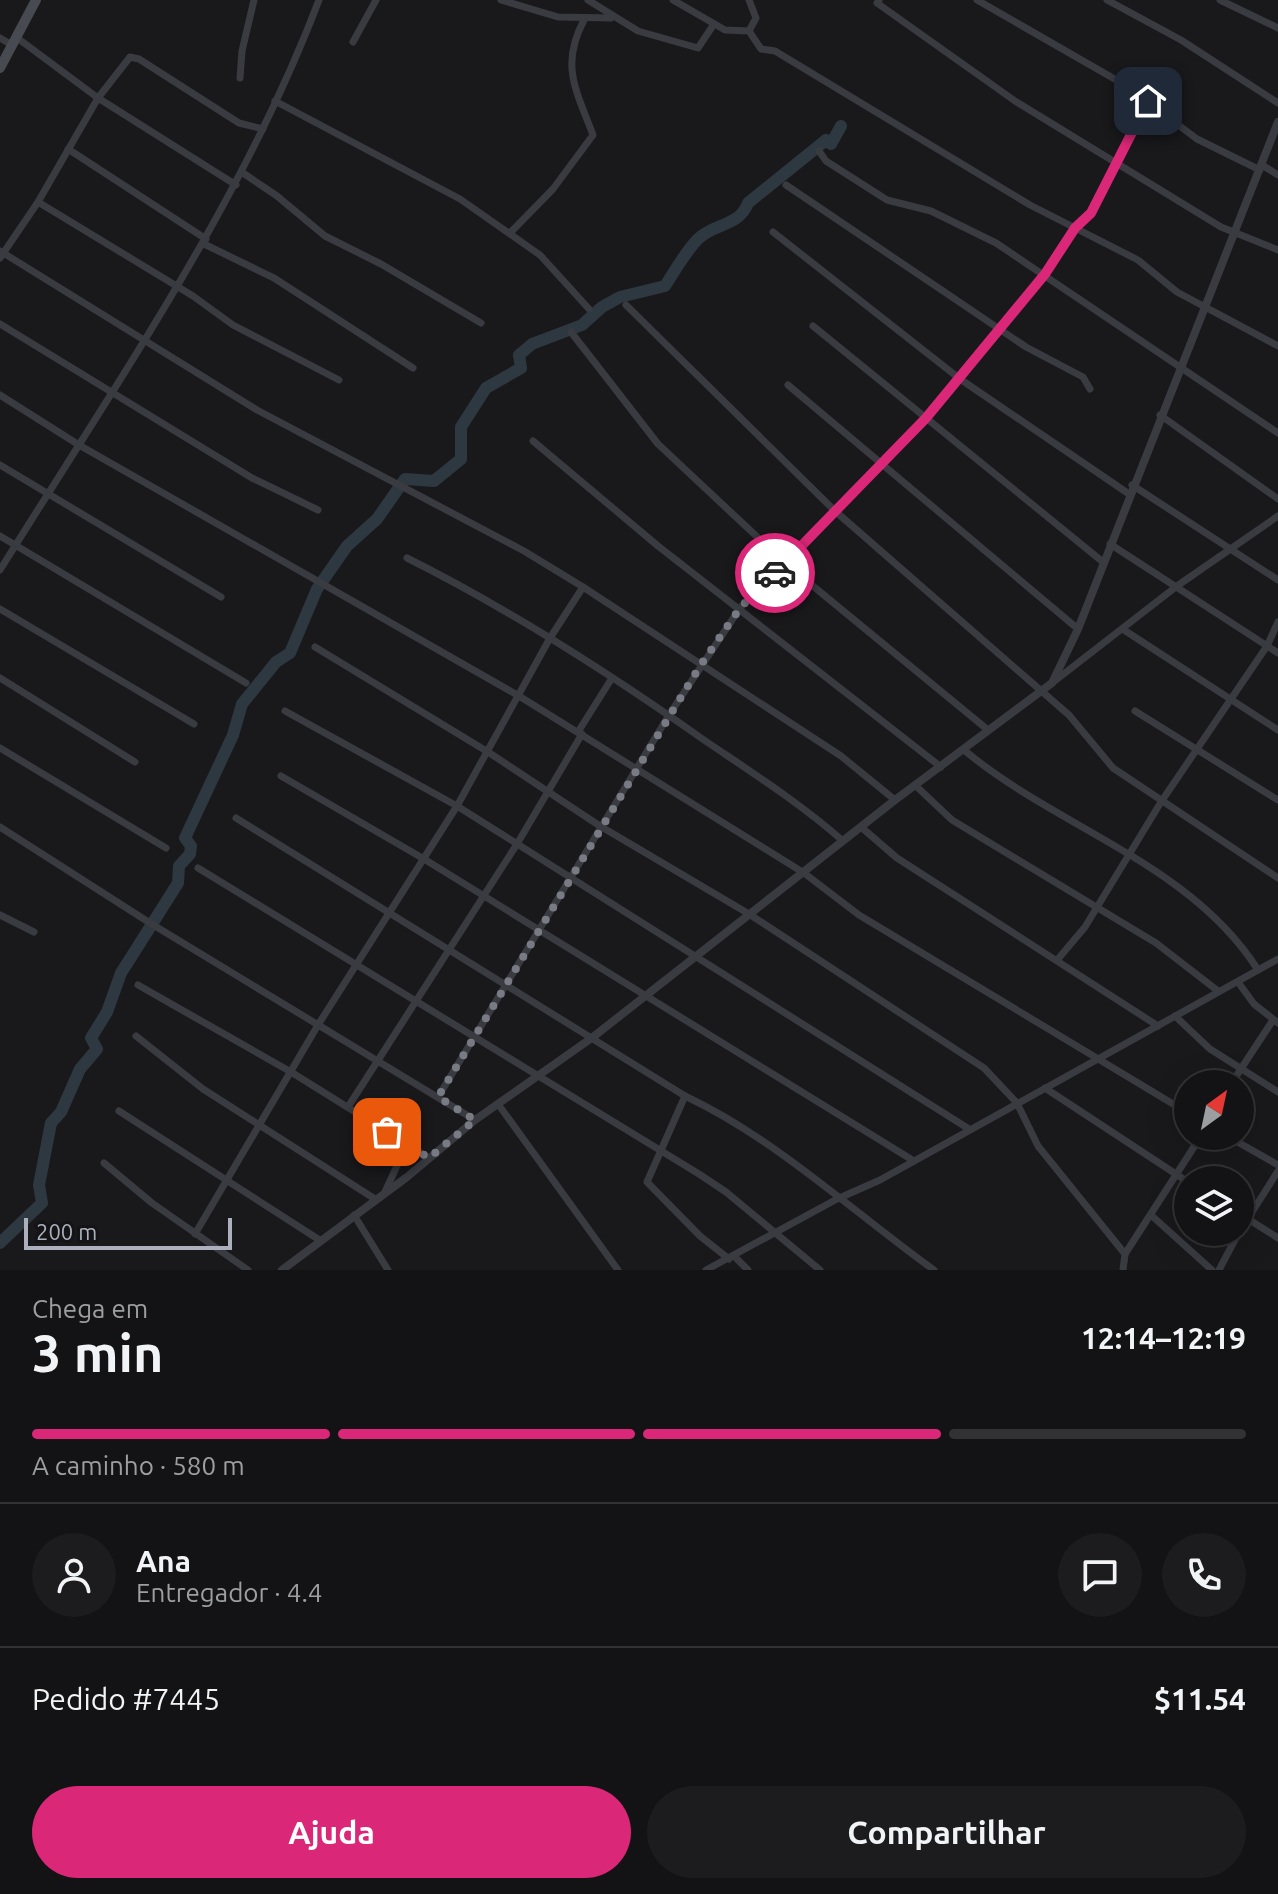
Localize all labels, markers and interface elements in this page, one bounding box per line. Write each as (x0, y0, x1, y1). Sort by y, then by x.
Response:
pin (1114, 67, 1182, 135)
icon: home (1126, 79, 1170, 123)
courier (735, 533, 815, 613)
icon: car (753, 551, 797, 595)
north arrow (1174, 1070, 1254, 1150)
map controls (1174, 1070, 1254, 1246)
pin (353, 1098, 421, 1166)
icon: bag (365, 1110, 409, 1154)
button: layers (1174, 1166, 1254, 1246)
scale bar (24, 1214, 232, 1250)
text: 200 m (36, 1219, 97, 1244)
text: Chega em (32, 1294, 148, 1323)
text: 12:14–12:19 (1081, 1321, 1246, 1355)
text: 3 min (32, 1324, 163, 1382)
text: A caminho · 580 m (32, 1451, 245, 1480)
button: person (32, 1533, 116, 1617)
button: chat (1058, 1533, 1142, 1617)
button: phone (1162, 1533, 1246, 1617)
text: Ana (136, 1544, 191, 1578)
text: Entregador · 4.4 (136, 1578, 322, 1607)
text: Pedido #7445 (32, 1682, 220, 1716)
text: $11.54 (1154, 1682, 1246, 1716)
button: Ajuda (32, 1786, 631, 1878)
button: Compartilhar (647, 1786, 1246, 1878)

